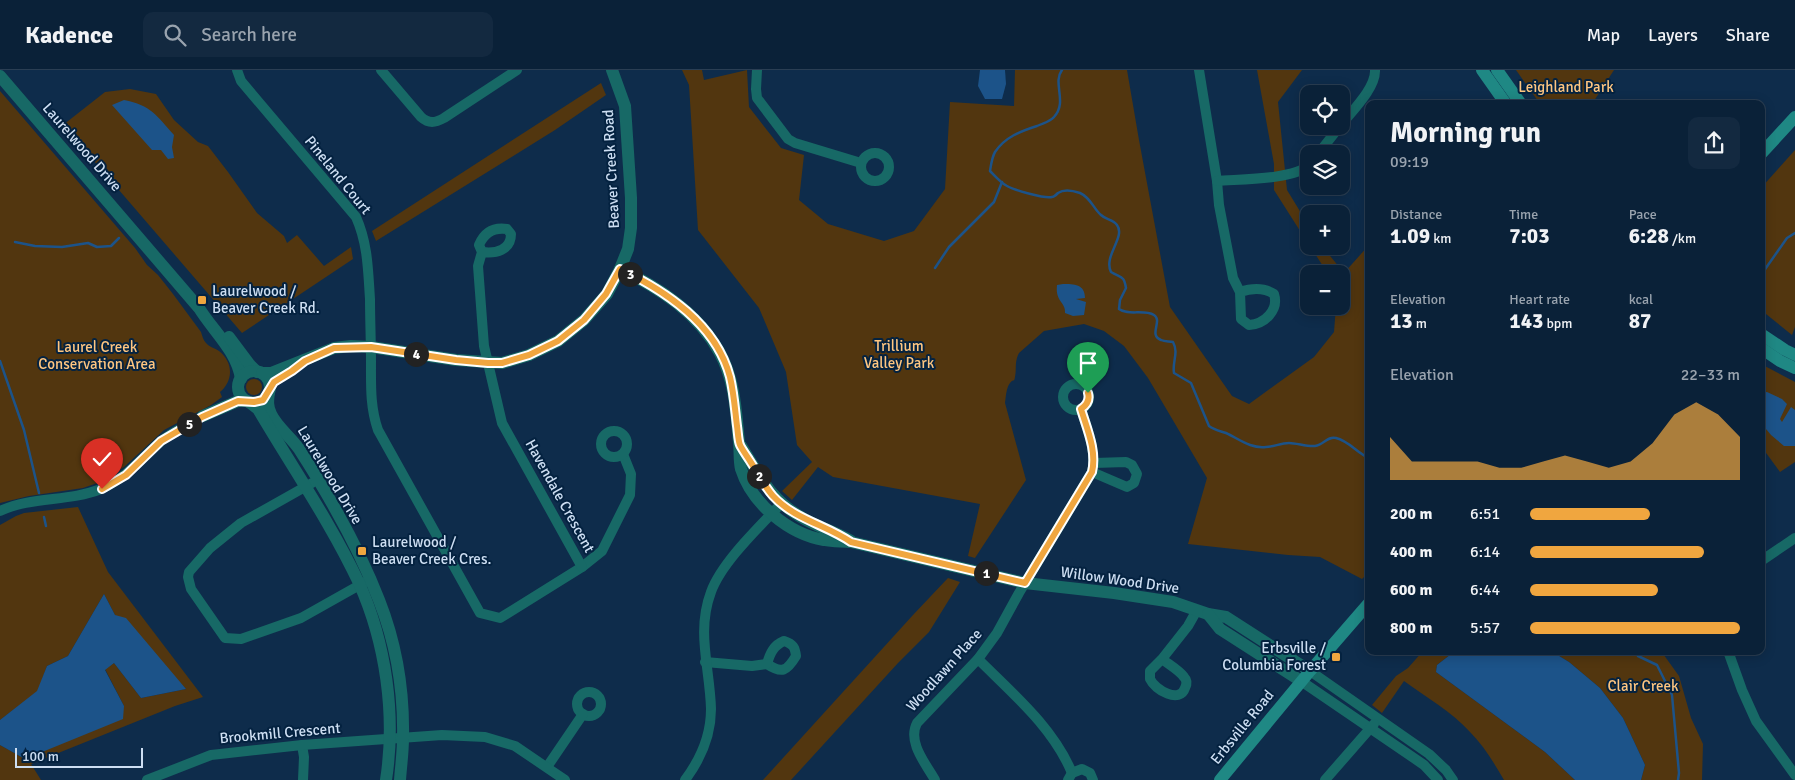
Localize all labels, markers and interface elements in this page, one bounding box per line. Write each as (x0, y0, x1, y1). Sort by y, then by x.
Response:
search box (143, 12, 493, 57)
text: Kadence (25, 20, 113, 50)
icon: search (161, 21, 189, 49)
text: Search here (201, 23, 297, 47)
text: Map (1587, 24, 1620, 46)
text: Layers (1648, 24, 1698, 46)
text: Share (1726, 24, 1770, 46)
park label: Leighland Park (1518, 78, 1614, 96)
map controls (1300, 85, 1350, 315)
button: locate (1300, 85, 1350, 135)
street label: Laurelwood Drive (39, 99, 125, 195)
street label: Beaver Creek Road (599, 109, 623, 229)
text: Morning run (1390, 116, 1541, 150)
button: share (1688, 117, 1740, 169)
street label: Pineland Court (301, 132, 375, 218)
button: layers (1300, 145, 1350, 195)
text: 09:19 (1390, 152, 1429, 172)
button: + (1300, 205, 1350, 255)
text: Distance (1390, 206, 1442, 223)
text: Time (1509, 206, 1538, 223)
text: Pace (1629, 206, 1657, 223)
text: 1.09 (1390, 223, 1430, 249)
text: 7:03 (1509, 223, 1550, 249)
text: 6:28 (1629, 223, 1669, 249)
text: km (1430, 230, 1451, 247)
text: /km (1669, 230, 1696, 247)
pin: 3 (618, 262, 642, 286)
button: − (1300, 265, 1350, 315)
text: 3 (627, 266, 634, 283)
place label: Laurelwood / Beaver Creek Rd. (212, 282, 320, 317)
text: Elevation (1390, 291, 1446, 308)
text: Heart rate (1509, 291, 1570, 308)
text: kcal (1629, 291, 1653, 308)
marker: Laurelwood / Beaver Creek Rd. (196, 294, 208, 306)
text: 13 (1390, 308, 1413, 334)
text: 143 (1509, 308, 1543, 334)
text: 87 (1629, 308, 1651, 334)
text: m (1413, 315, 1427, 332)
text: bpm (1543, 315, 1572, 332)
park label: Trillium Valley Park (864, 337, 935, 372)
park label: Laurel Creek Conservation Area (38, 338, 156, 373)
pin: 4 (404, 342, 428, 366)
pin (1067, 342, 1109, 393)
text: 4 (413, 346, 420, 363)
icon: arrive (1074, 349, 1102, 377)
text: Elevation (1390, 365, 1454, 385)
text: 22–33 m (1681, 365, 1740, 385)
pin: 5 (176, 412, 202, 436)
text: 5 (186, 416, 193, 433)
street label: Laurelwood Drive (294, 423, 366, 527)
street label: Havendale Crescent (521, 436, 599, 556)
pin (81, 438, 123, 489)
icon: check (88, 445, 116, 473)
pin: 2 (746, 464, 772, 488)
text: 2 (756, 468, 763, 485)
text: 200 m (1390, 504, 1432, 524)
text: 6:51 (1470, 504, 1500, 524)
place label: Laurelwood / Beaver Creek Cres. (372, 533, 491, 568)
text: 400 m (1390, 542, 1432, 562)
text: 6:14 (1470, 542, 1500, 562)
marker: Laurelwood / Beaver Creek Cres. (356, 545, 368, 557)
pin: 1 (974, 560, 998, 586)
street label: Willow Wood Drive (1059, 563, 1181, 597)
text: 1 (983, 565, 990, 582)
text: 600 m (1390, 580, 1432, 600)
text: 6:44 (1470, 580, 1500, 600)
text: 800 m (1390, 618, 1432, 638)
text: 5:57 (1470, 618, 1500, 638)
street label: Woodlawn Place (902, 625, 986, 715)
place label: Erbsville / Columbia Forest (1222, 639, 1327, 674)
marker: Erbsville / Columbia Forest (1330, 651, 1342, 663)
park label: Clair Creek (1608, 677, 1679, 695)
street label: Erbsville Road (1206, 686, 1278, 768)
street label: Brookmill Crescent (219, 719, 341, 747)
scale bar (15, 745, 142, 768)
text: 100 m (22, 748, 59, 765)

